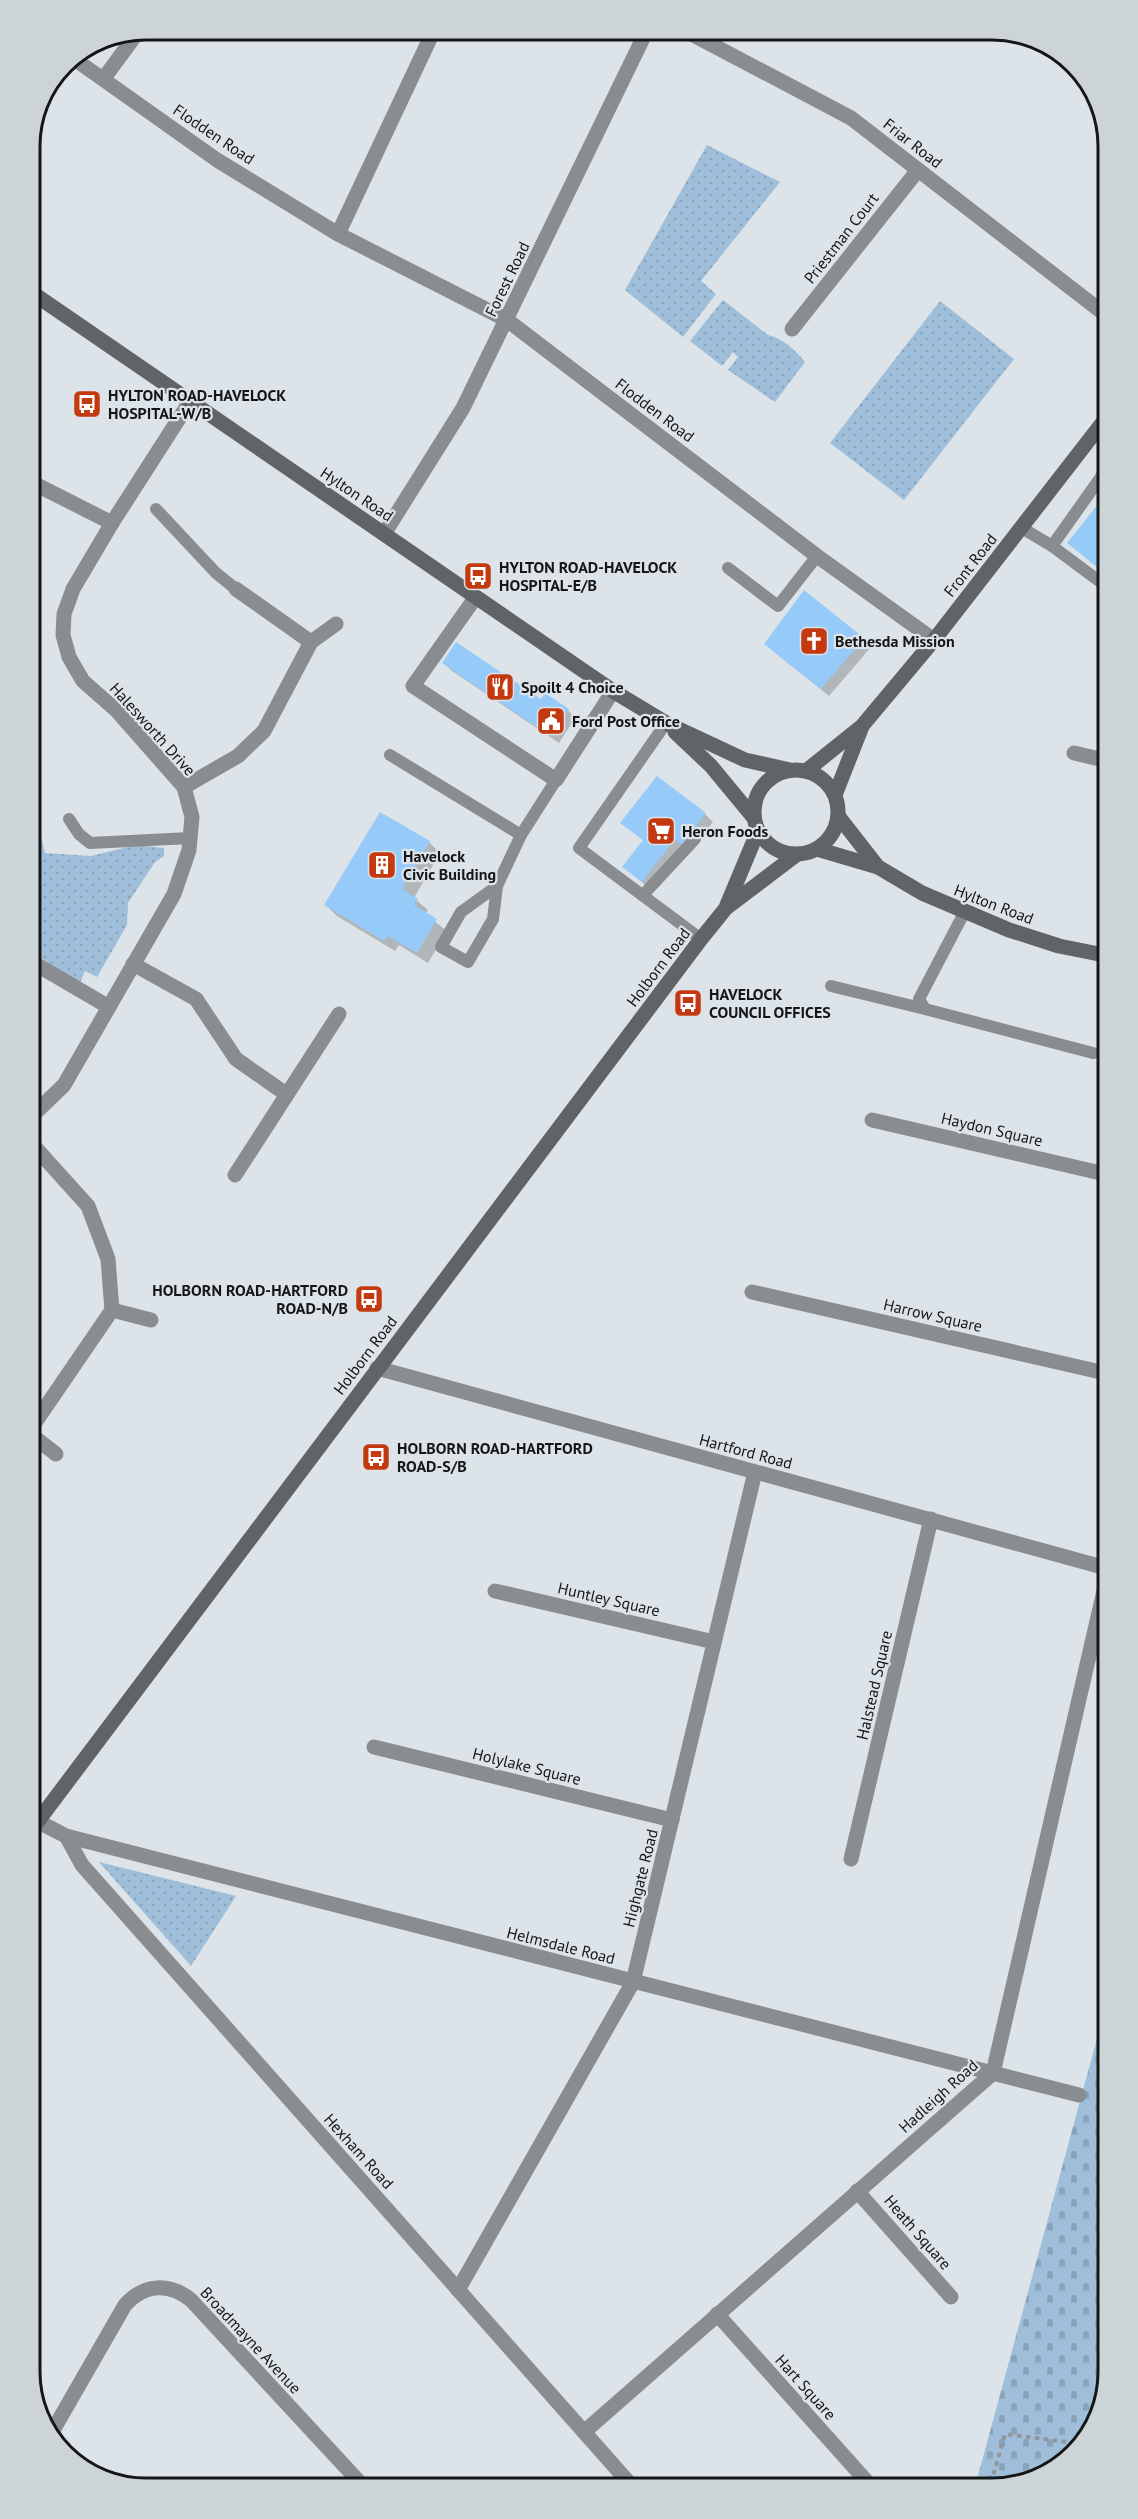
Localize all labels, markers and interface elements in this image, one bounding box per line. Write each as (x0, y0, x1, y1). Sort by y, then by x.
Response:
street label: Flodden Road (170, 99, 258, 169)
street label: Friar Road (879, 114, 947, 172)
street label: Priestman Court (799, 188, 883, 287)
street label: Forest Road (480, 238, 534, 320)
street label: Flodden Road (612, 374, 698, 446)
place label: HYLTON ROAD-HAVELOCK HOSPITAL-W/B (108, 385, 286, 423)
bus stop icon: HYLTON ROAD-HAVELOCK HOSPITAL-W/B (71, 388, 103, 420)
street label: Hylton Road (317, 462, 397, 526)
street label: Front Road (939, 529, 1001, 601)
place label: HYLTON ROAD-HAVELOCK HOSPITAL-E/B (499, 557, 677, 595)
bus stop icon: HYLTON ROAD-HAVELOCK HOSPITAL-E/B (462, 560, 494, 592)
church icon: Bethesda Mission (798, 625, 830, 657)
place label: Bethesda Mission (835, 631, 955, 651)
restaurant icon: Spoilt 4 Choice (484, 671, 516, 703)
place label: Spoilt 4 Choice (521, 677, 624, 697)
street label: Halesworth Drive (106, 678, 200, 780)
public building icon: Ford Post Office (535, 705, 567, 737)
place label: Ford Post Office (572, 711, 680, 731)
supermarket icon: Heron Foods (645, 815, 677, 847)
place label: Heron Foods (682, 821, 768, 841)
place label: Havelock Civic Building (403, 846, 496, 884)
building icon: Havelock Civic Building (366, 849, 398, 881)
street label: Hylton Road (951, 880, 1037, 928)
street label: Holborn Road (622, 924, 694, 1010)
place label: HAVELOCK COUNCIL OFFICES (709, 984, 831, 1022)
bus stop icon: HAVELOCK COUNCIL OFFICES (672, 987, 704, 1019)
street label: Haydon Square (939, 1108, 1045, 1150)
place label: HOLBORN ROAD-HARTFORD ROAD-N/B (152, 1280, 348, 1318)
bus stop icon: HOLBORN ROAD-HARTFORD ROAD-N/B (353, 1283, 385, 1315)
street label: Harrow Square (882, 1294, 984, 1336)
street label: Holborn Road (329, 1312, 401, 1398)
street label: Hartford Road (697, 1429, 795, 1473)
place label: HOLBORN ROAD-HARTFORD ROAD-S/B (397, 1438, 593, 1476)
bus stop icon: HOLBORN ROAD-HARTFORD ROAD-S/B (360, 1441, 392, 1473)
street label: Huntley Square (556, 1578, 662, 1620)
street label: Halstead Square (852, 1628, 896, 1742)
street label: Holylake Square (471, 1743, 583, 1789)
street label: Highgate Road (618, 1827, 662, 1929)
street label: Helmsdale Road (505, 1922, 617, 1968)
street label: Hadleigh Road (894, 2055, 982, 2137)
street label: Hexham Road (320, 2109, 398, 2193)
street label: Heath Square (880, 2191, 956, 2273)
street label: Broadmayne Avenue (196, 2282, 306, 2398)
street label: Hart Square (771, 2350, 841, 2424)

